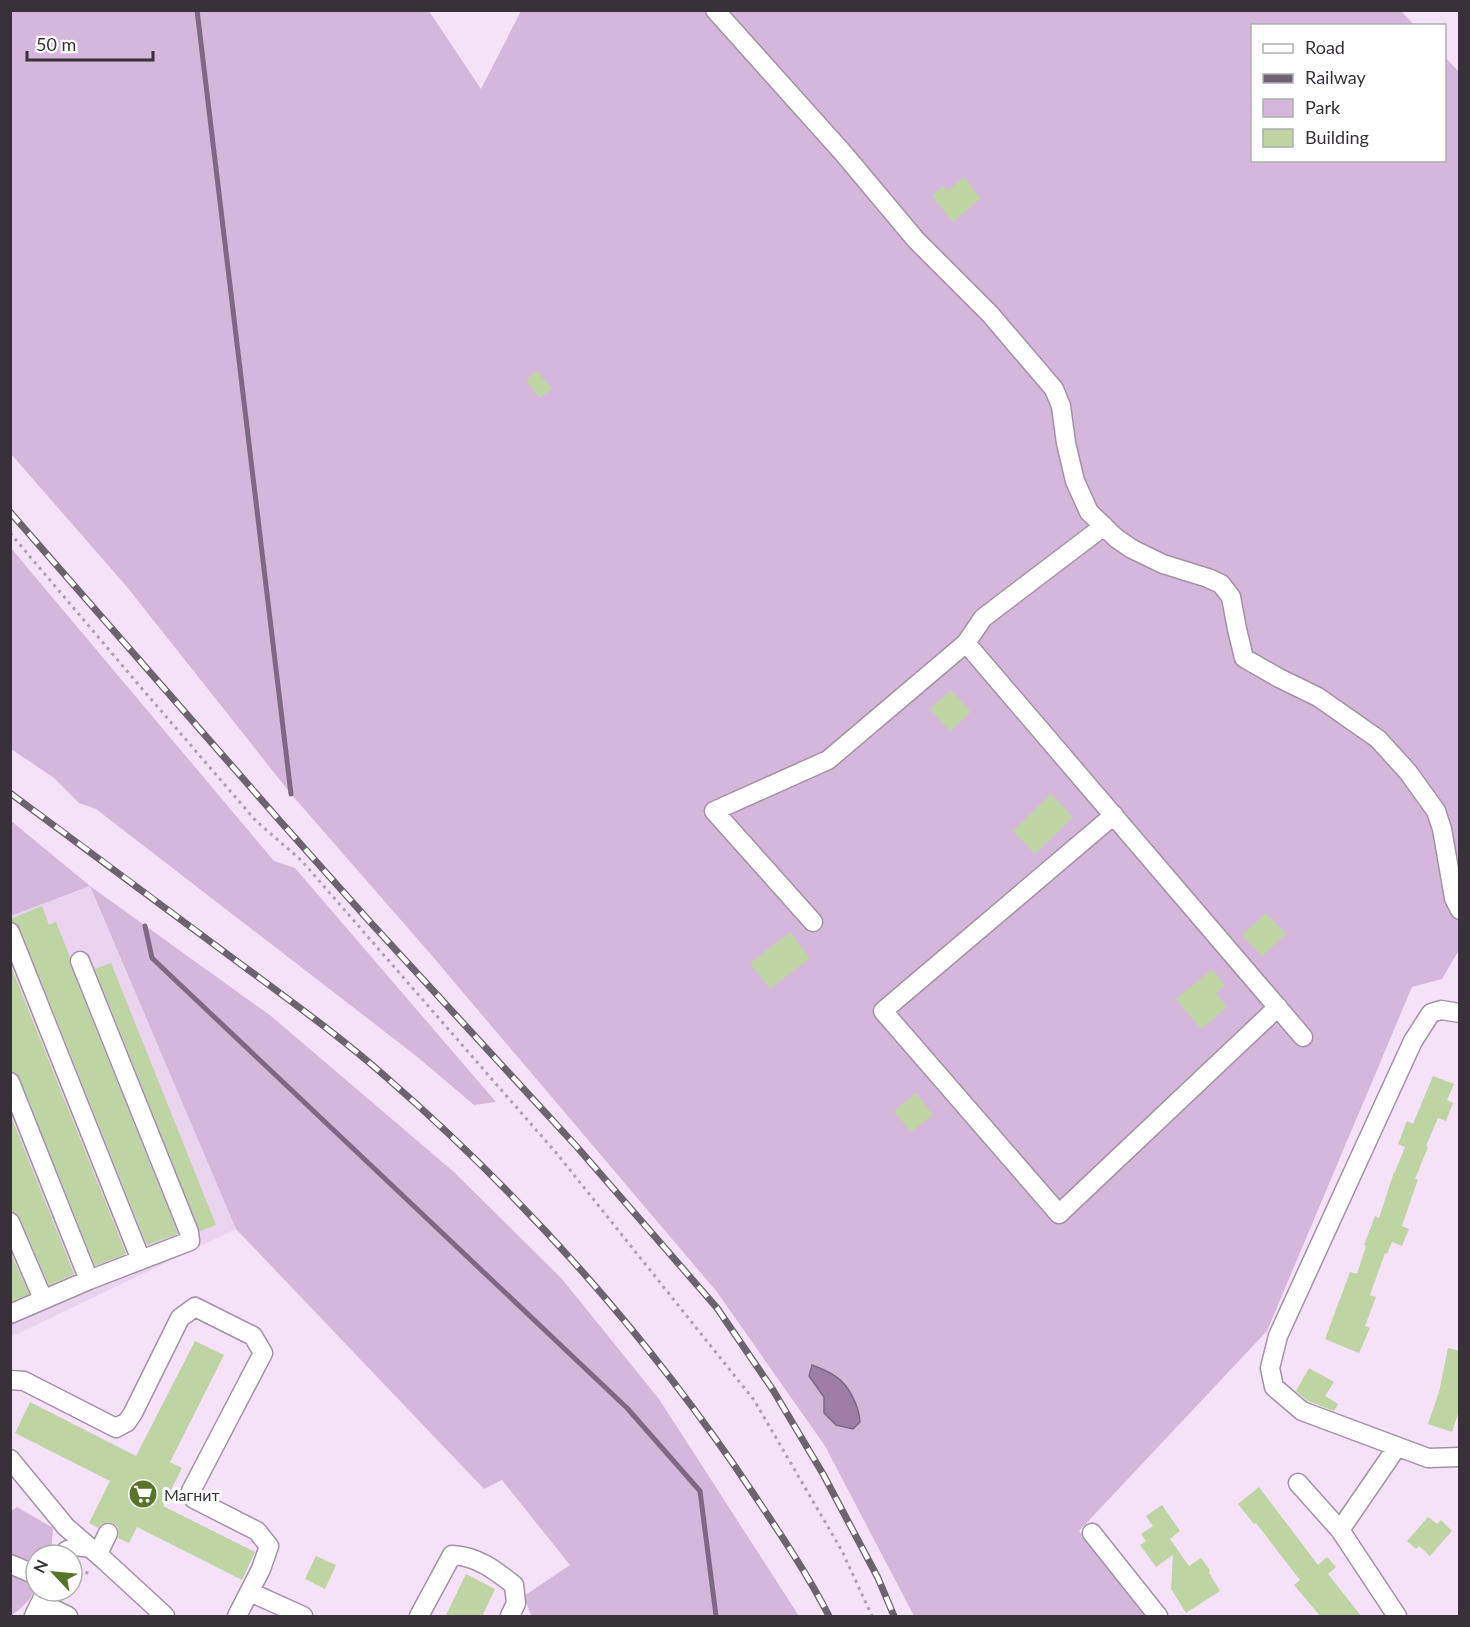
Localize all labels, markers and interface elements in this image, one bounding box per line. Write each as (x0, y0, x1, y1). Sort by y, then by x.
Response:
scale bar (27, 24, 153, 62)
legend (1251, 24, 1446, 162)
text: 50 m (36, 33, 76, 55)
text: Road (1305, 36, 1345, 58)
text: Railway (1305, 66, 1366, 88)
text: Park (1305, 96, 1341, 118)
text: Building (1305, 126, 1369, 148)
supermarket icon: Магнит (127, 1478, 159, 1510)
place label: Магнит (164, 1485, 220, 1504)
north arrow (24, 1543, 84, 1603)
text: N (29, 1557, 51, 1576)

